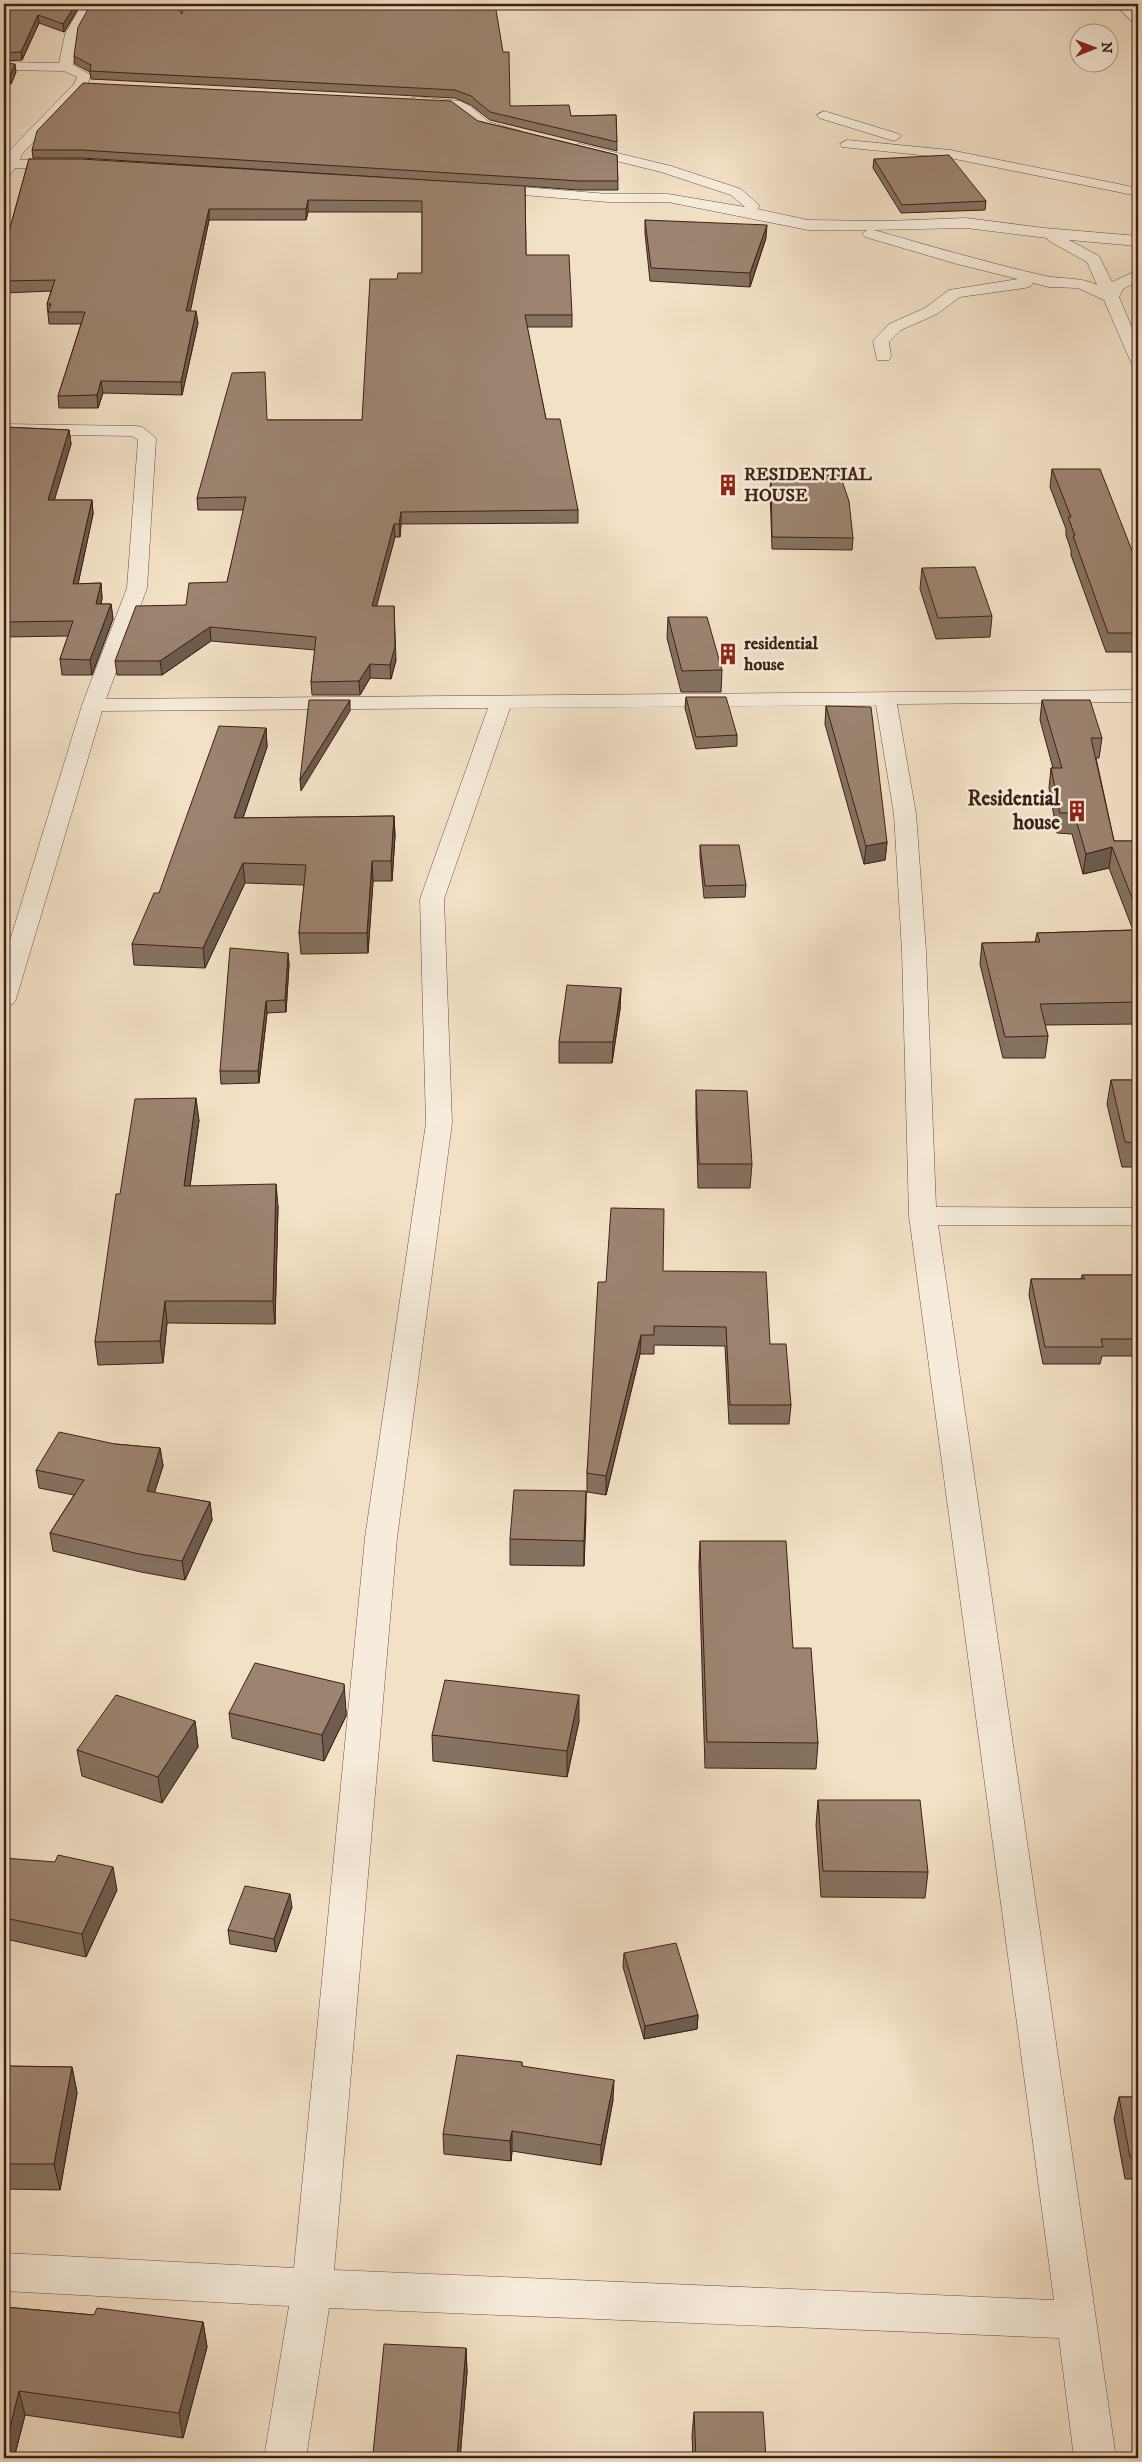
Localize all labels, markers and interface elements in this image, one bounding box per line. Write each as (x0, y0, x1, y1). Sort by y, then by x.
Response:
north arrow (1070, 22, 1120, 72)
text: N (1097, 42, 1115, 54)
place label: RESIDENTIAL HOUSE (744, 464, 873, 507)
building icon: RESIDENTIAL HOUSE (715, 472, 741, 498)
place label: residential house (743, 633, 819, 676)
building icon: residential house (715, 641, 741, 667)
place label: Residential house (968, 786, 1061, 836)
building icon: Residential house (1064, 798, 1090, 824)

